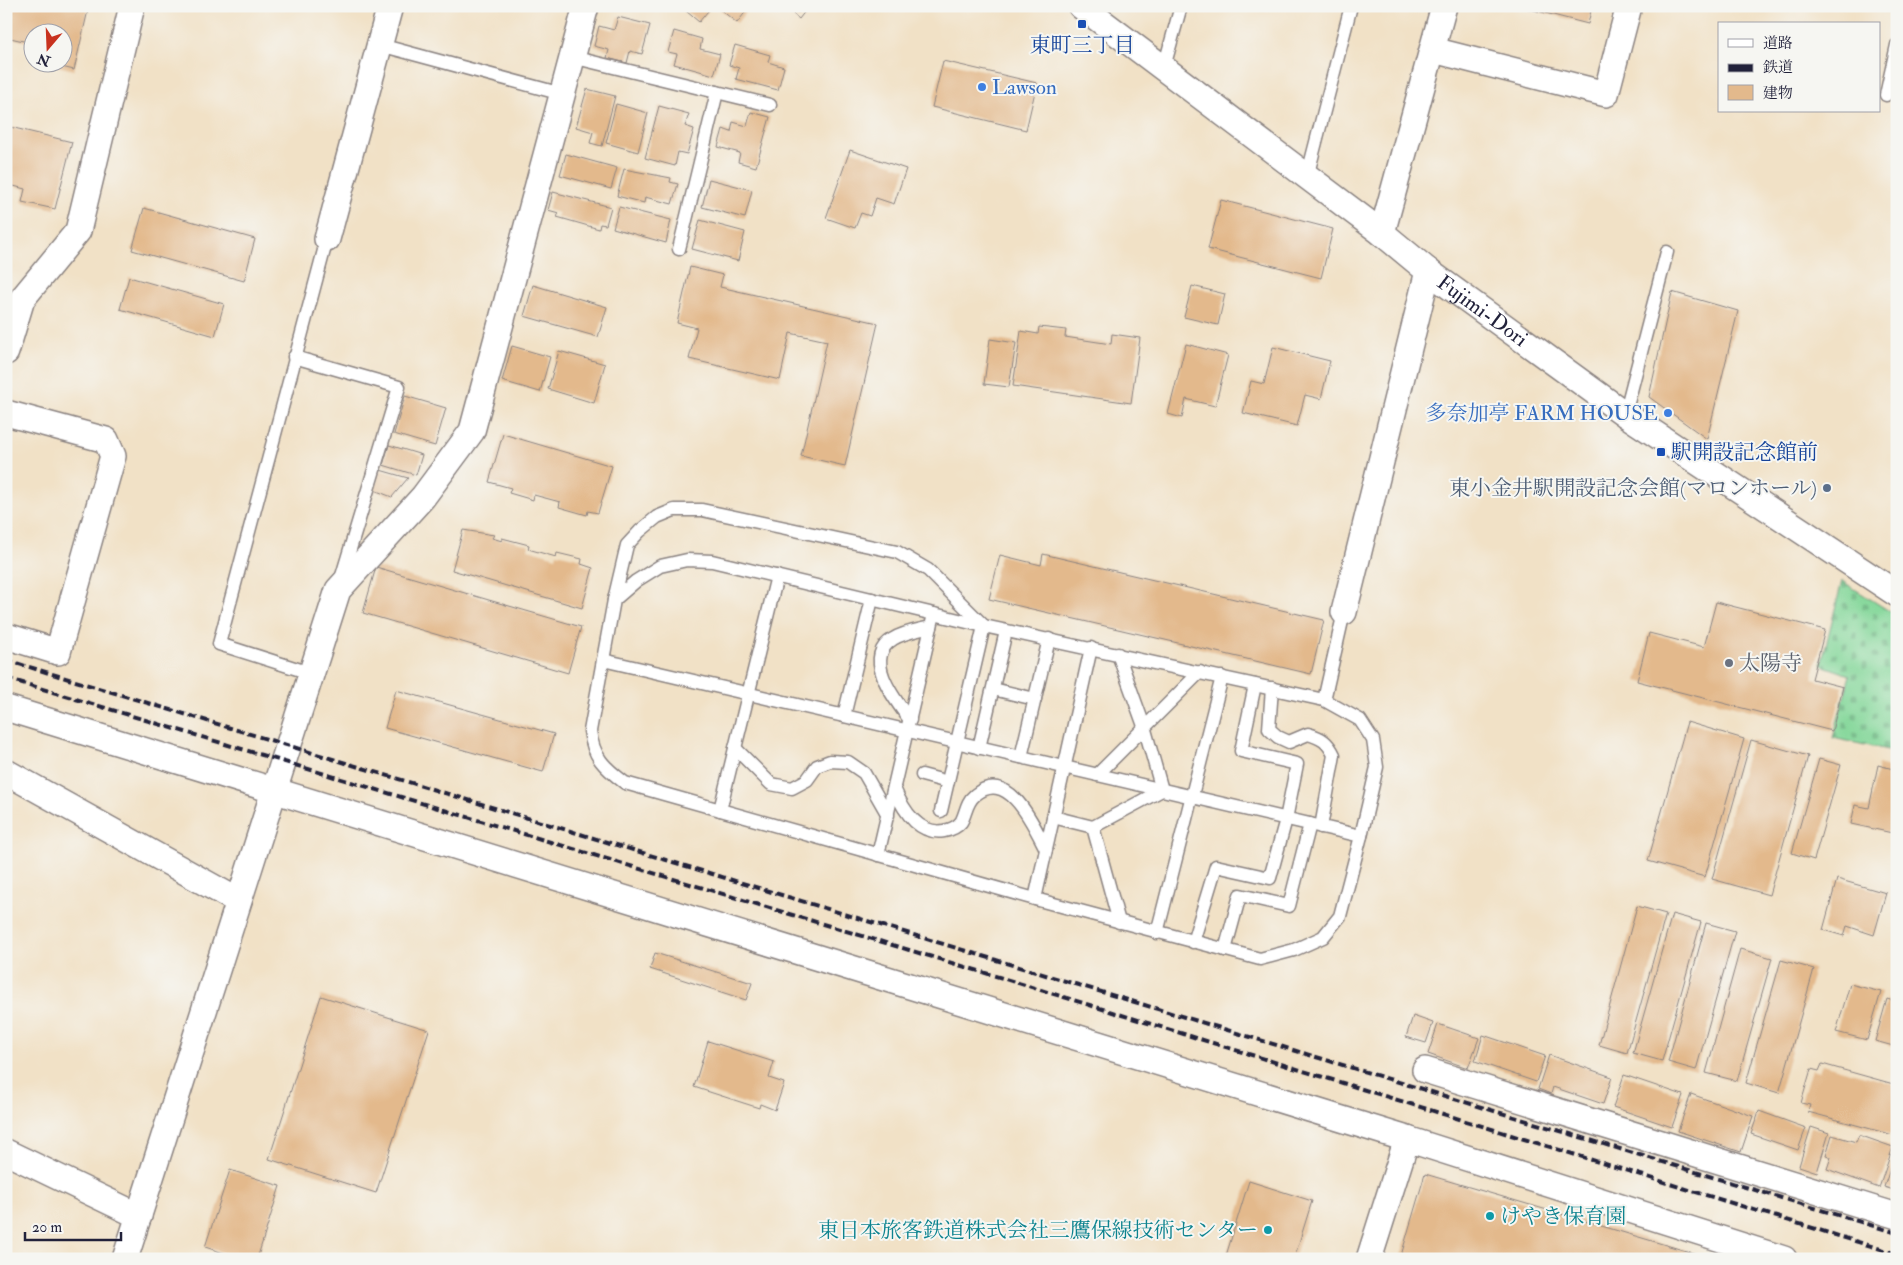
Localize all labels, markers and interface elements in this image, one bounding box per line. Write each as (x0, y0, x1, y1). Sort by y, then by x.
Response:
marker: 東町三丁目 (1076, 18, 1088, 30)
north arrow (22, 22, 72, 72)
legend (1718, 22, 1880, 112)
place label: 東町三丁目 (1030, 32, 1135, 59)
text: 道路 (1763, 34, 1793, 53)
text: N (35, 50, 54, 70)
text: 鉄道 (1763, 58, 1793, 77)
place label: Lawson (992, 74, 1057, 101)
marker: Lawson (976, 81, 988, 93)
text: 建物 (1763, 84, 1793, 103)
street label: Fujimi-Dori (1432, 269, 1533, 353)
place label: 多奈加亭 FARM HOUSE (1426, 400, 1658, 427)
marker: 多奈加亭 FARM HOUSE (1662, 407, 1674, 419)
place label: 駅開設記念館前 (1671, 439, 1818, 466)
marker: 駅開設記念館前 (1655, 446, 1667, 458)
place label: 東小金井駅開設記念会館(マロンホール) (1449, 475, 1817, 502)
marker: 東小金井駅開設記念会館(マロンホール) (1821, 482, 1833, 494)
place label: 太陽寺 (1739, 650, 1802, 677)
marker: 太陽寺 (1723, 657, 1735, 669)
place label: けやき保育園 (1500, 1203, 1626, 1230)
scale bar (25, 1210, 121, 1242)
marker: けやき保育園 (1484, 1210, 1496, 1222)
place label: 東日本旅客鉄道株式会社三鷹保線技術センター (818, 1217, 1258, 1244)
text: 20 m (32, 1218, 62, 1237)
marker: 東日本旅客鉄道株式会社三鷹保線技術センター (1262, 1224, 1274, 1236)

